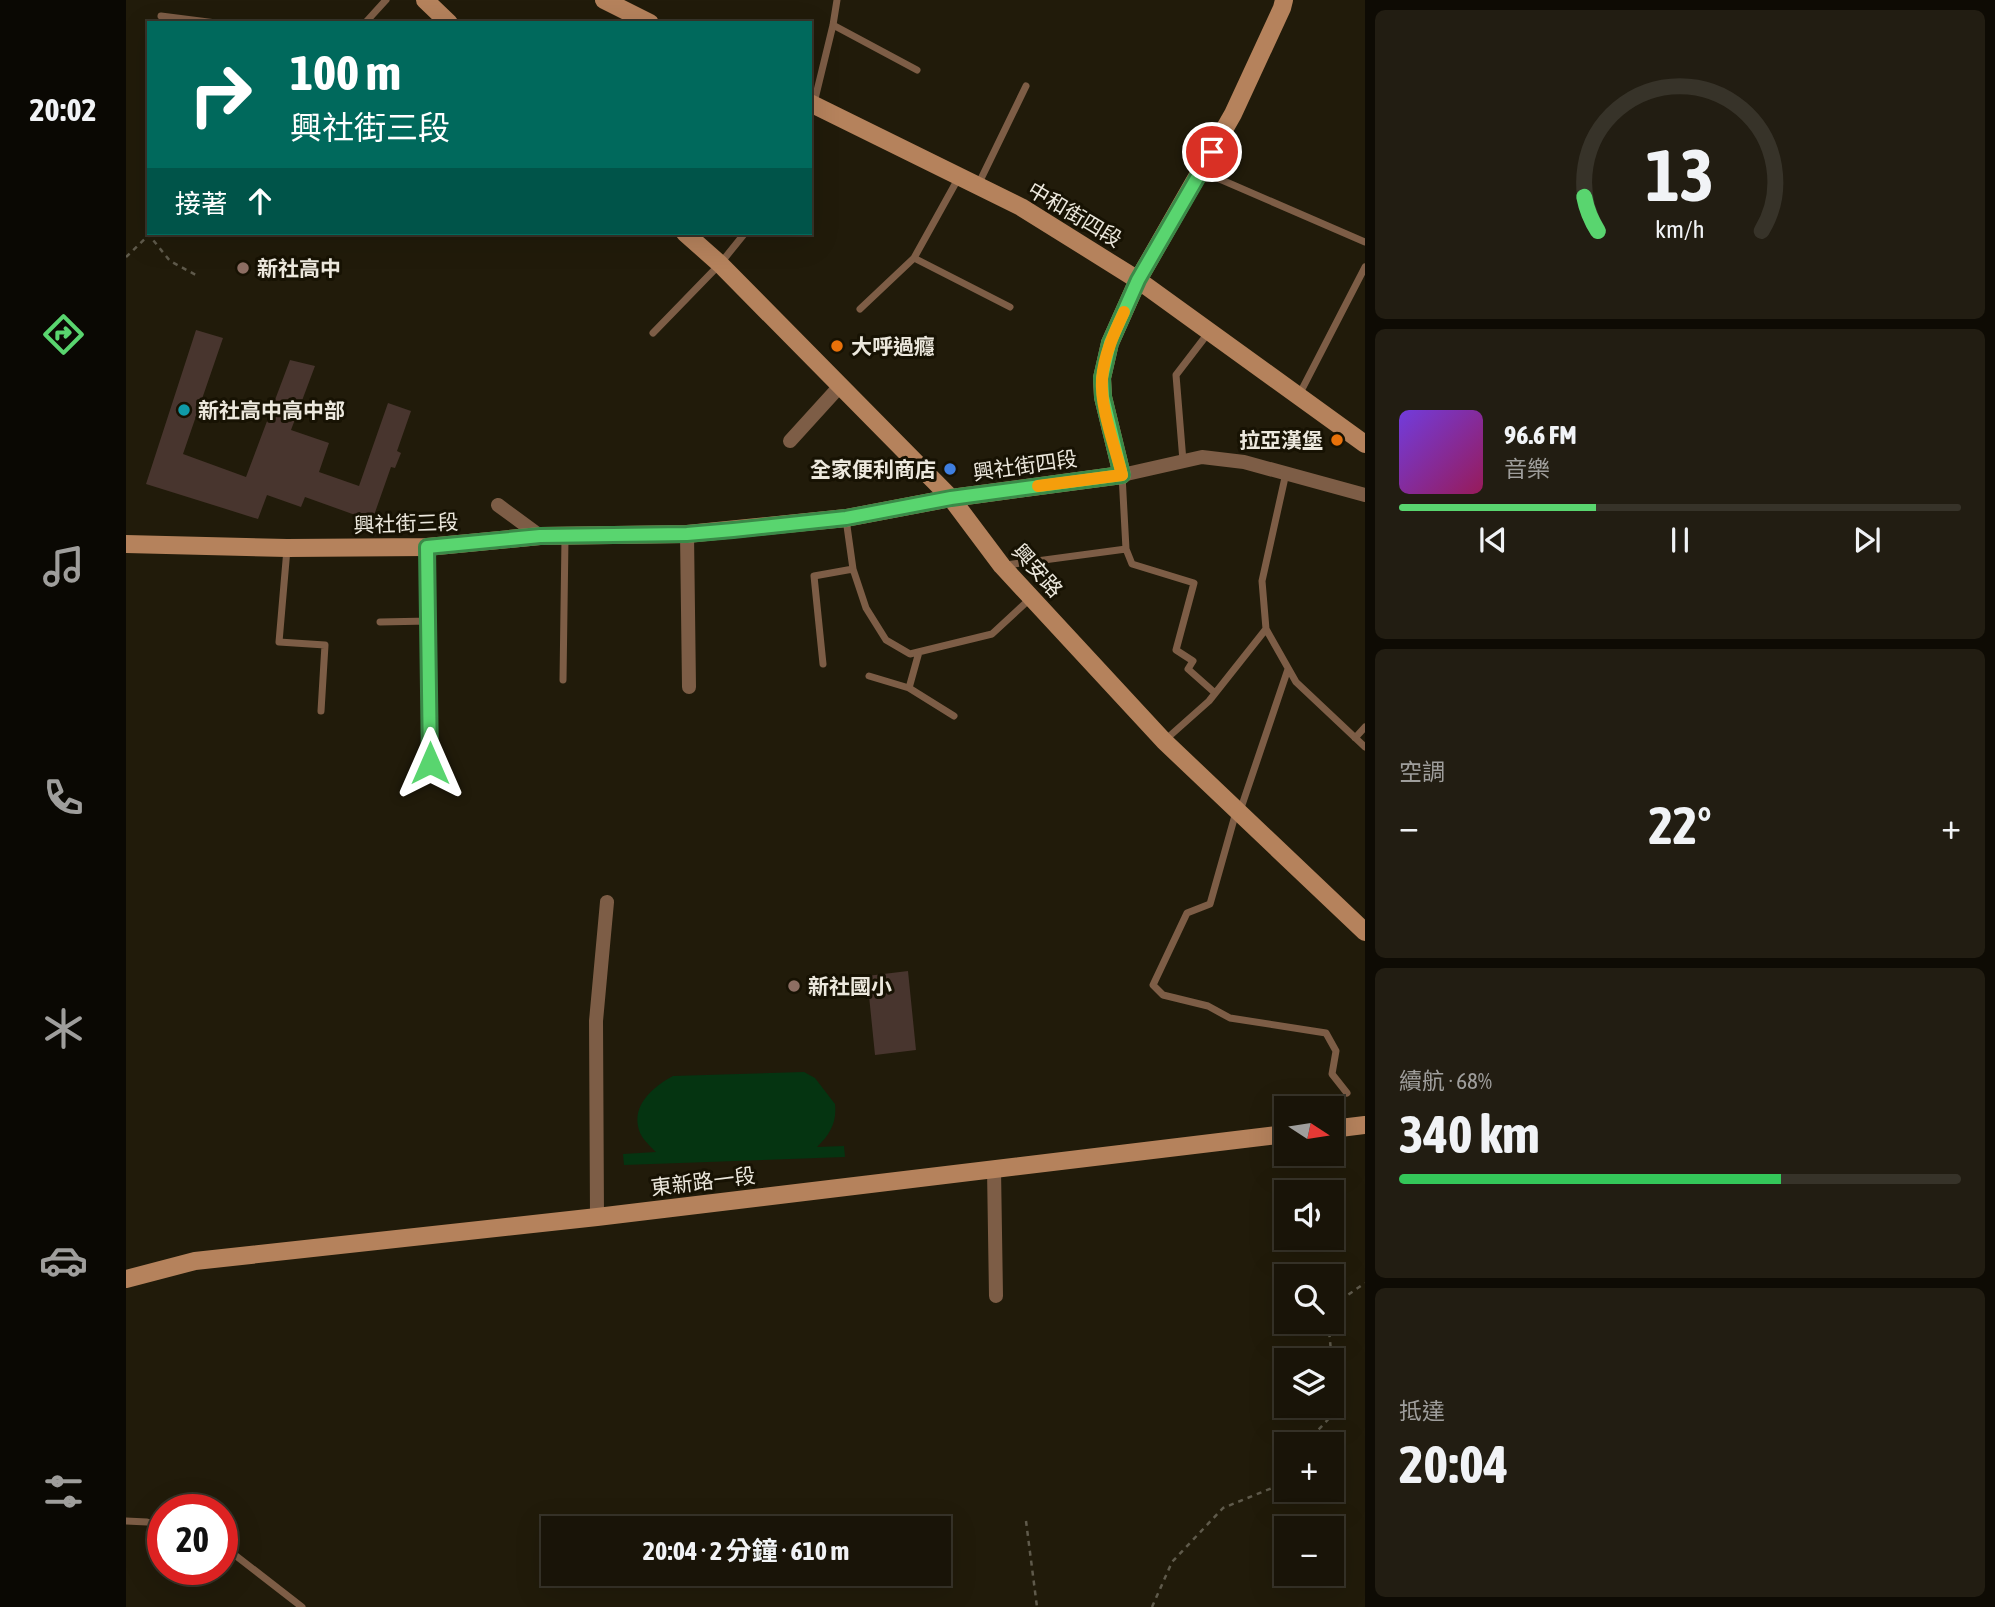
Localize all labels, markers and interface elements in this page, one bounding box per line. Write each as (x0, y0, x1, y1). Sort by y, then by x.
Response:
text: 100 m (290, 44, 401, 100)
icon: right (175, 49, 266, 140)
text: 20:02 (29, 91, 97, 128)
text: 興社街三段 (290, 109, 450, 146)
pin (1182, 122, 1242, 182)
icon: arrive (1193, 133, 1231, 171)
text: 13 (1646, 133, 1714, 216)
street label: 中和街四段 (1024, 177, 1126, 251)
icon: ahead (241, 182, 279, 220)
text: 接著 (175, 189, 227, 219)
text: km/h (1655, 215, 1705, 243)
place label: 新社高中 (257, 256, 341, 280)
marker: 新社高中 (235, 260, 251, 276)
icon: directions (39, 310, 88, 359)
place label: 大呼過癮 (851, 334, 935, 358)
marker: 大呼過癮 (829, 338, 845, 354)
place label: 新社高中高中部 (198, 398, 345, 422)
marker: 新社高中高中部 (176, 402, 192, 418)
text: 96.6 FM (1504, 420, 1577, 450)
place label: 拉亞漢堡 (1239, 428, 1323, 452)
marker: 拉亞漢堡 (1329, 432, 1345, 448)
street label: 興社街四段 (971, 446, 1079, 484)
text: 音樂 (1504, 456, 1550, 482)
place label: 全家便利商店 (810, 457, 936, 481)
marker: 全家便利商店 (942, 461, 958, 477)
street label: 興社街三段 (353, 509, 459, 537)
icon: previous (1474, 521, 1512, 559)
icon: pause (1661, 521, 1699, 559)
icon: next (1848, 521, 1886, 559)
street label: 興安路 (1008, 539, 1068, 601)
icon: music (39, 542, 88, 591)
position arrow (393, 726, 467, 800)
text: 空調 (1399, 759, 1445, 785)
icon: phone (39, 773, 88, 822)
text: 22° (1648, 795, 1712, 855)
text: − (1399, 804, 1419, 847)
text: + (1941, 804, 1961, 847)
place label: 新社國小 (808, 974, 892, 998)
marker: 新社國小 (786, 978, 802, 994)
icon: climate (39, 1004, 88, 1053)
text: 續航 · 68% (1399, 1068, 1492, 1094)
north arrow (1274, 1096, 1344, 1166)
map controls (1274, 1096, 1344, 1586)
text: 340 km (1399, 1104, 1540, 1164)
street label: 東新路一段 (649, 1163, 757, 1199)
button: sound (1274, 1180, 1344, 1250)
icon: car (39, 1236, 88, 1285)
button: search (1274, 1264, 1344, 1334)
button: layers (1274, 1348, 1344, 1418)
text: 抵達 (1399, 1398, 1445, 1424)
button: + (1274, 1432, 1344, 1502)
text: 20:04 (1399, 1434, 1508, 1494)
icon: filters (39, 1467, 88, 1516)
speed limit sign: 20 (147, 1494, 238, 1585)
button: − (1274, 1516, 1344, 1586)
text: 20:04 · 2 分鐘 · 610 m (643, 1536, 849, 1566)

